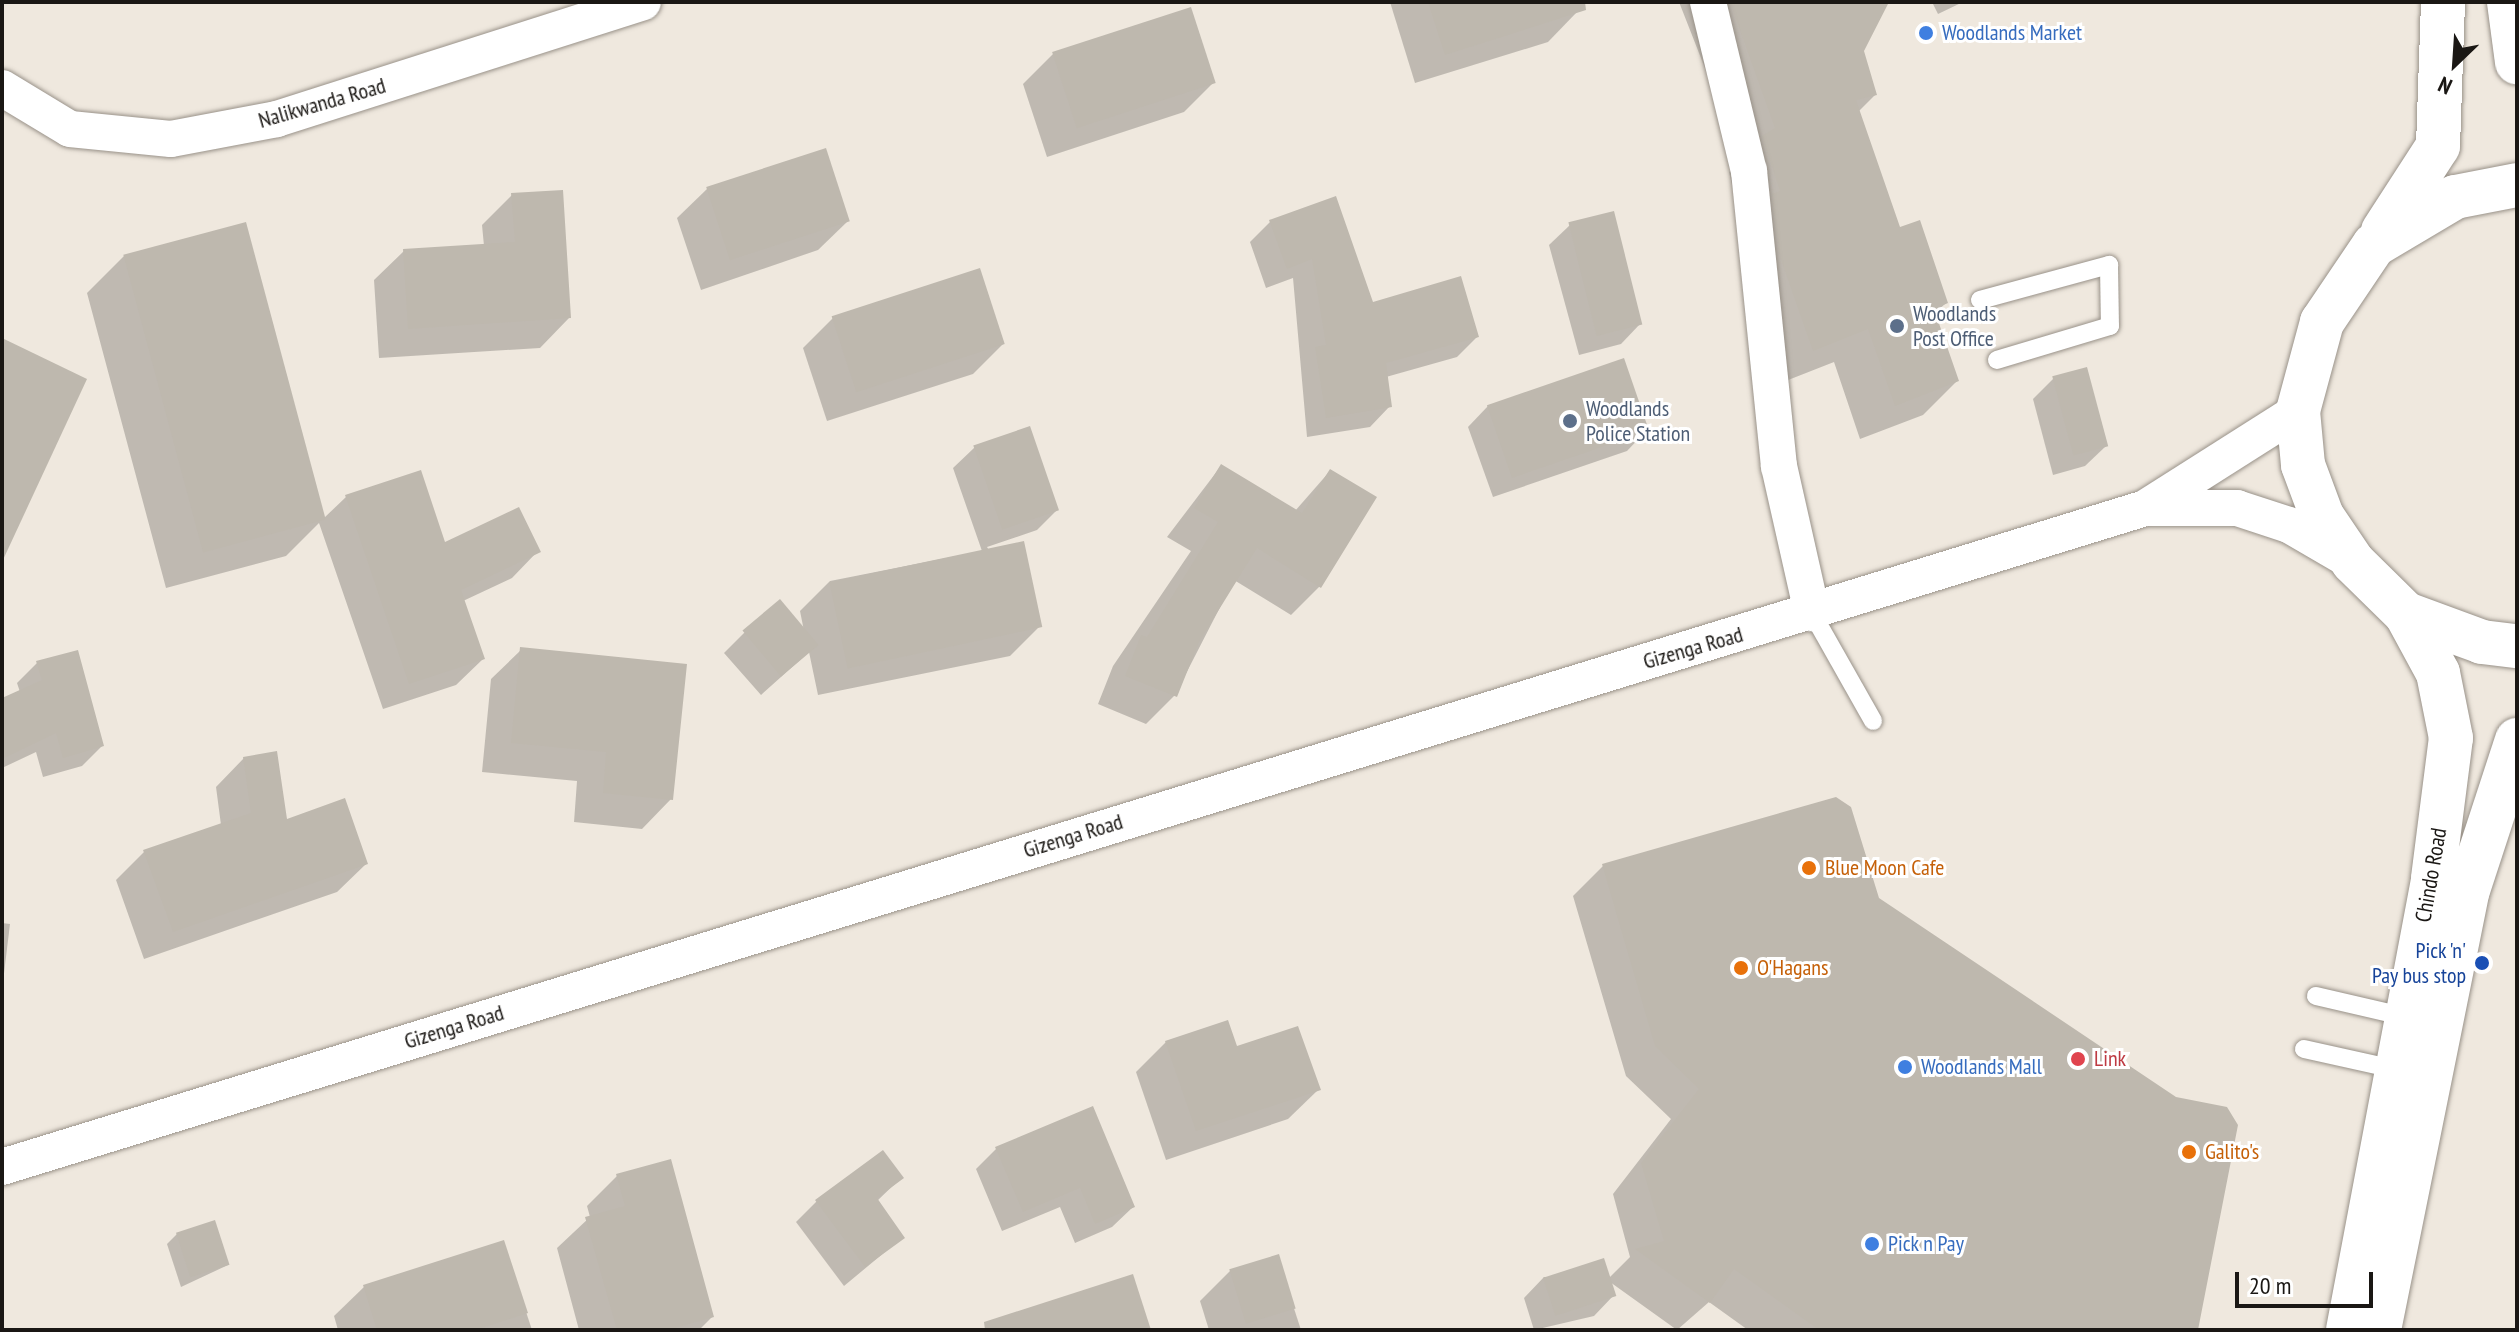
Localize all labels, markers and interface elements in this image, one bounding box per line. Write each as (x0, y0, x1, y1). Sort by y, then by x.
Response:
place label: Woodlands Market (1942, 20, 2082, 46)
marker: Woodlands Market (1917, 24, 1935, 42)
north arrow (2415, 24, 2495, 104)
text: N (2434, 71, 2456, 101)
street label: Nalikwanda Road (255, 72, 389, 134)
place label: Woodlands Post Office (1913, 300, 1996, 352)
marker: Woodlands Post Office (1888, 317, 1906, 335)
place label: Woodlands Police Station (1586, 395, 1690, 446)
marker: Woodlands Police Station (1561, 412, 1579, 430)
street label: Gizenga Road (1640, 621, 1746, 675)
street label: Gizenga Road (1020, 808, 1126, 864)
street label: Chindo Road (2410, 826, 2452, 924)
place label: Blue Moon Cafe (1825, 855, 1944, 881)
marker: Blue Moon Cafe (1800, 859, 1818, 877)
place label: Pick 'n' Pay bus stop (2371, 937, 2466, 988)
marker: Pick 'n' Pay bus stop (2473, 954, 2491, 972)
place label: O'Hagans (1757, 955, 1828, 981)
marker: O'Hagans (1732, 959, 1750, 977)
street label: Gizenga Road (401, 999, 507, 1055)
place label: Link (2094, 1046, 2126, 1072)
marker: Link (2069, 1050, 2087, 1068)
place label: Woodlands Mall (1921, 1054, 2042, 1080)
marker: Woodlands Mall (1896, 1058, 1914, 1076)
place label: Galito's (2205, 1139, 2259, 1165)
marker: Galito's (2180, 1143, 2198, 1161)
place label: Pick n Pay (1888, 1231, 1964, 1257)
marker: Pick n Pay (1863, 1235, 1881, 1253)
scale bar (2239, 1256, 2377, 1306)
text: 20 m (2249, 1270, 2291, 1301)

